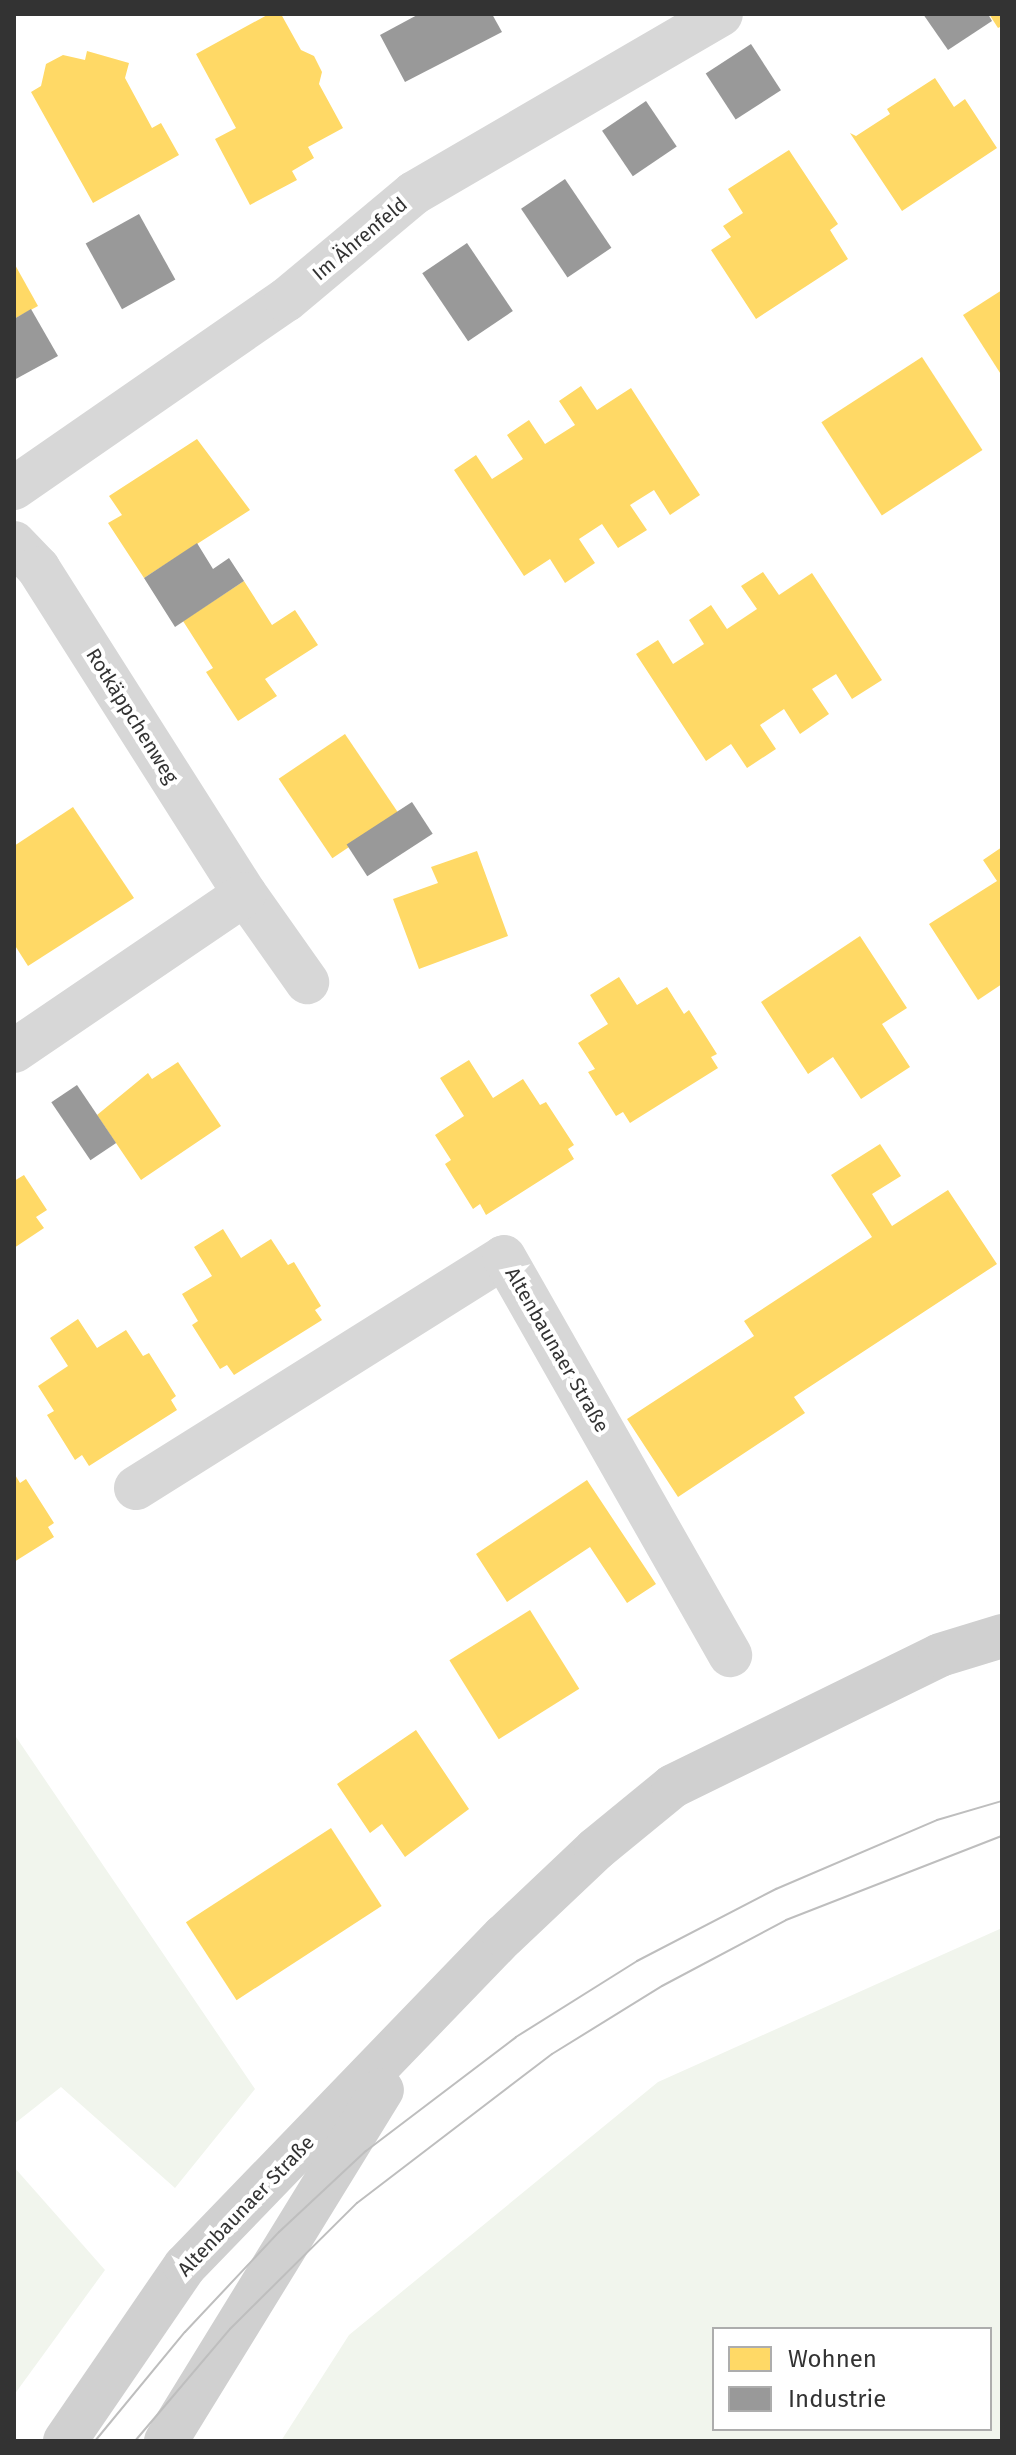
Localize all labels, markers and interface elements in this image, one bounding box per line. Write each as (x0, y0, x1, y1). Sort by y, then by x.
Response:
street label: Im Ährenfeld (308, 192, 412, 286)
street label: Rotkäppchenweg (81, 644, 183, 788)
street label: Altenbaunaer Straße (500, 1263, 614, 1437)
street label: Altenbaunaer Straße (173, 2131, 319, 2281)
legend (712, 2327, 992, 2431)
text: Wohnen (788, 2345, 877, 2373)
text: Industrie (788, 2385, 886, 2413)

